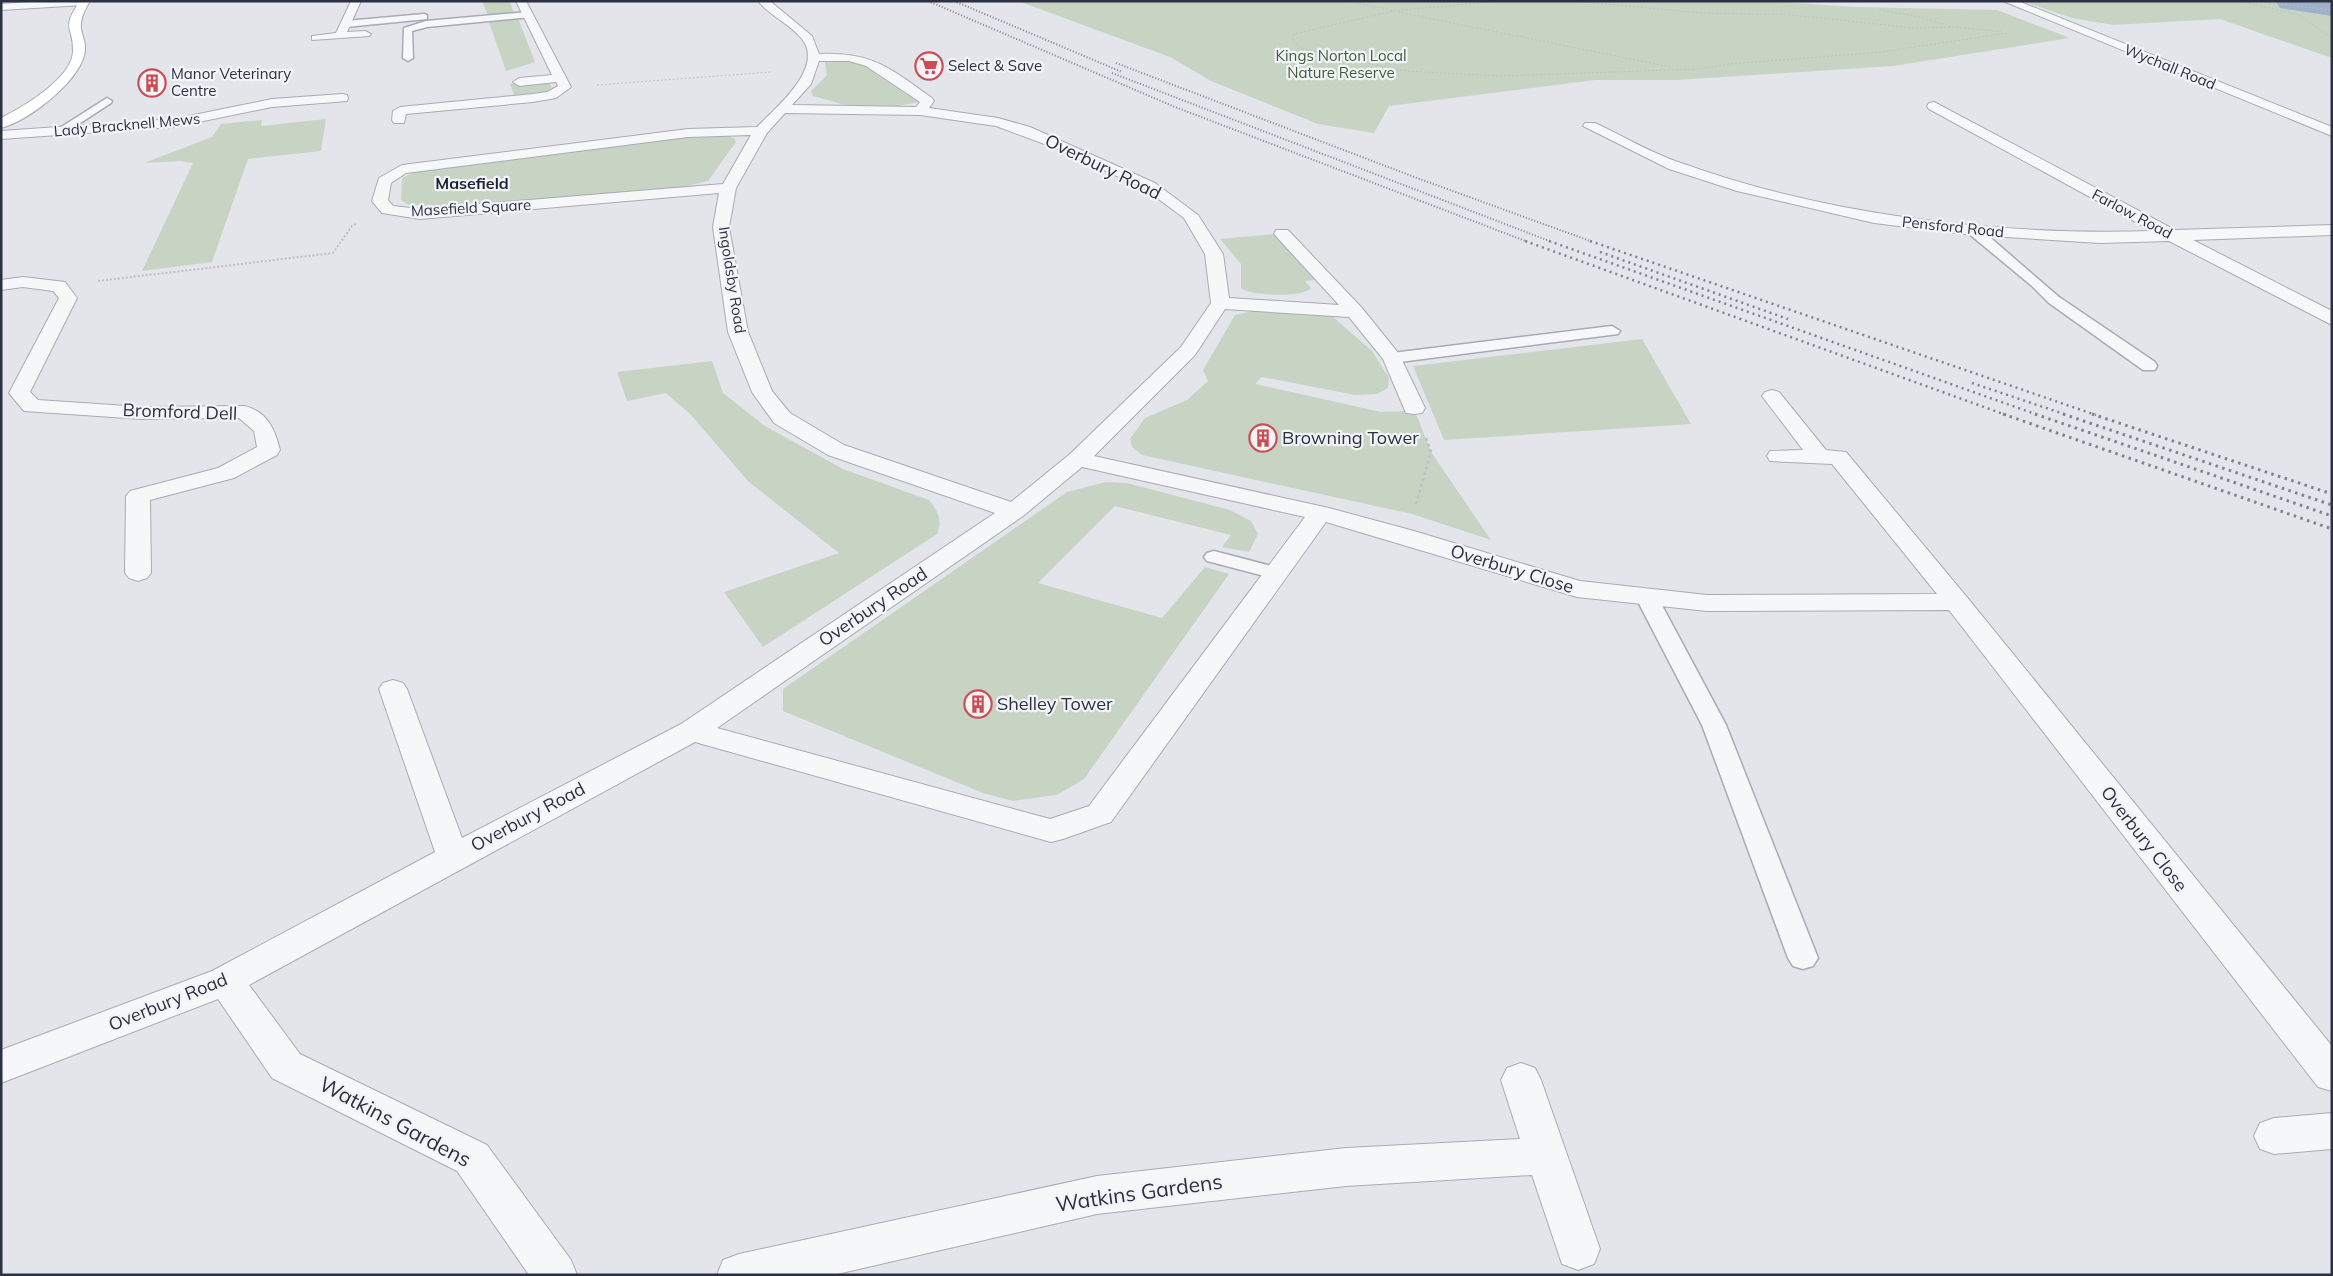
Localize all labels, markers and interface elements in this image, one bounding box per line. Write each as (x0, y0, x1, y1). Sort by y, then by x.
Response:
street label: Wychall Road (2122, 40, 2219, 94)
park label: Kings Norton Local Nature Reserve (1276, 46, 1406, 82)
supermarket icon: Select & Save (914, 51, 944, 81)
place label: Select & Save (948, 56, 1042, 75)
place label: Manor Veterinary Centre (171, 64, 291, 100)
building icon: Manor Veterinary Centre (137, 68, 167, 98)
street label: Lady Bracknell Mews (53, 109, 201, 140)
street label: Overbury Road (1041, 129, 1165, 205)
district label: Masefield (435, 173, 509, 193)
street label: Farlow Road (2089, 184, 2176, 243)
street label: Masefield Square (410, 195, 532, 220)
street label: Pensford Road (1901, 212, 2005, 241)
street label: Ingoldsby Road (715, 225, 750, 335)
street label: Bromford Dell (122, 398, 238, 425)
building icon: Browning Tower (1248, 423, 1278, 453)
place label: Browning Tower (1282, 426, 1419, 449)
street label: Overbury Close (1448, 539, 1577, 598)
street label: Overbury Road (814, 562, 932, 651)
building icon: Shelley Tower (963, 689, 993, 719)
place label: Shelley Tower (997, 692, 1113, 715)
street label: Overbury Road (467, 777, 589, 856)
street label: Overbury Close (2096, 781, 2193, 896)
street label: Overbury Road (105, 967, 231, 1036)
street label: Watkins Gardens (315, 1070, 476, 1172)
street label: Watkins Gardens (1054, 1167, 1224, 1217)

